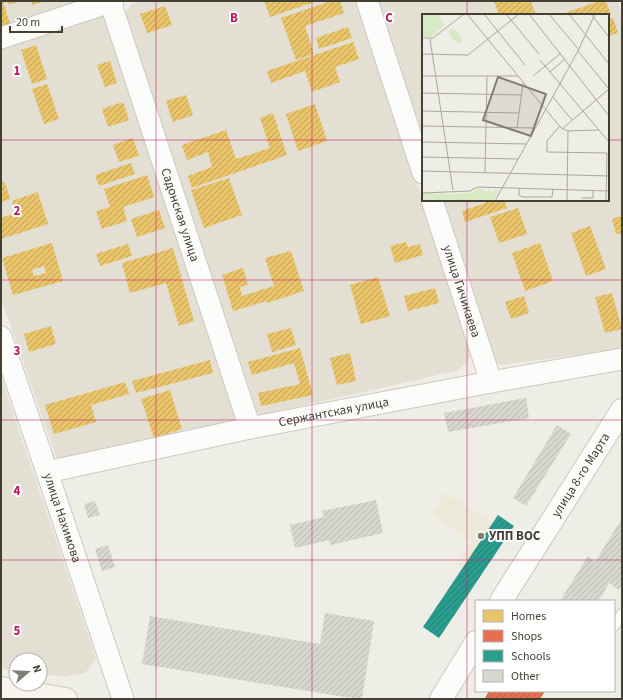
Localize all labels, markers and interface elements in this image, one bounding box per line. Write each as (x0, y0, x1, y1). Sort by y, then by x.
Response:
scale bar (10, 8, 62, 34)
text: B (230, 9, 238, 27)
text: C (385, 9, 393, 27)
text: 20 m (16, 14, 40, 31)
inset map (422, 14, 609, 201)
text: 1 (14, 62, 21, 80)
street label: Садонская улица (156, 166, 204, 264)
text: 2 (14, 202, 21, 220)
street label: улица Гичикаева (438, 243, 485, 340)
text: 3 (14, 342, 21, 360)
street label: Сержантская улица (277, 393, 390, 431)
street label: улица 8-го Марта (547, 429, 614, 521)
street label: улица Нахимова (39, 471, 86, 565)
text: 4 (14, 482, 21, 500)
place label: УПП ВОС (489, 527, 541, 545)
marker: УПП ВОС (476, 531, 486, 541)
legend (475, 600, 615, 692)
text: Homes (511, 608, 546, 625)
text: 5 (14, 622, 21, 640)
text: Shops (511, 628, 542, 645)
text: Schools (511, 648, 551, 665)
north arrow (8, 652, 48, 692)
text: N (29, 663, 45, 675)
text: Other (511, 668, 541, 685)

